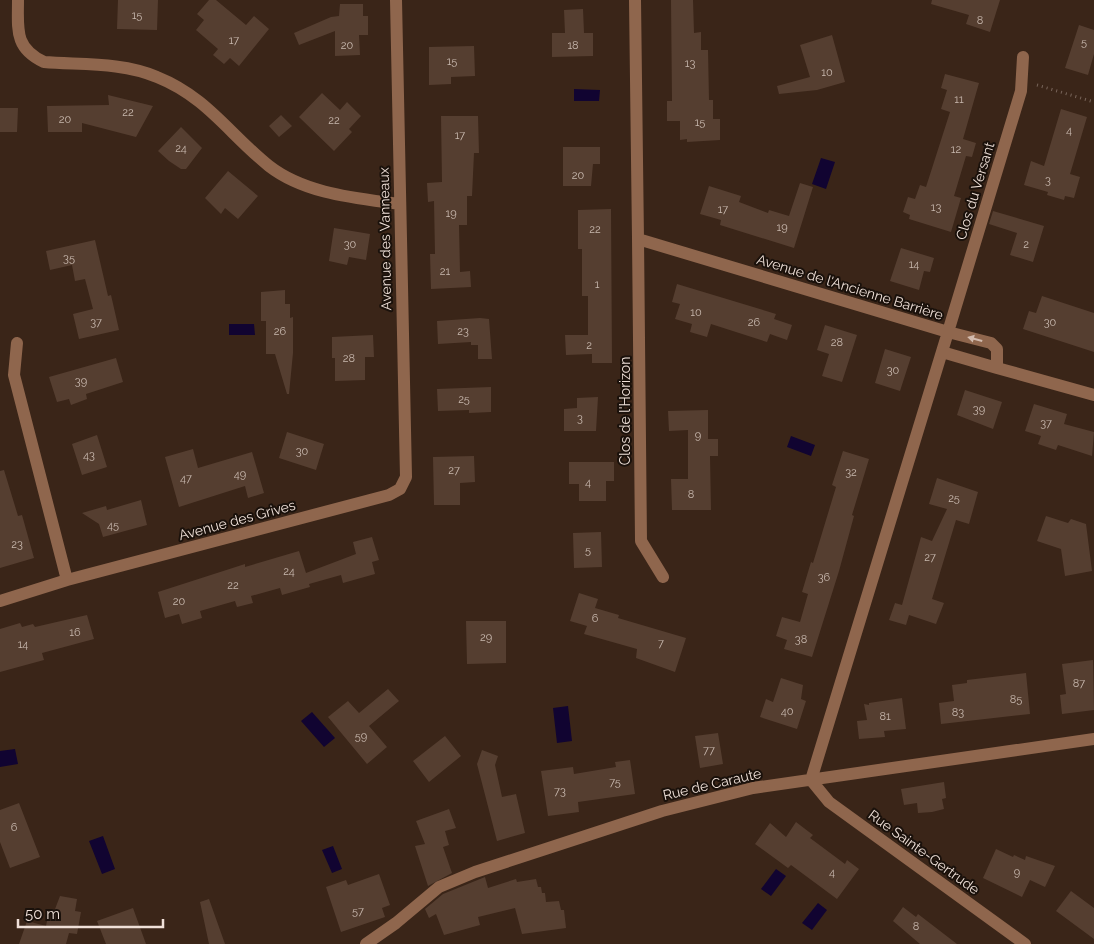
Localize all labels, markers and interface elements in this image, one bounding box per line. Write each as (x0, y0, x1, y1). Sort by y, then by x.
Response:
house number: 15 (132, 9, 142, 22)
house number: 8 (977, 14, 983, 27)
house number: 17 (229, 34, 239, 47)
house number: 5 (1081, 36, 1087, 49)
house number: 20 (341, 39, 353, 52)
house number: 18 (567, 39, 579, 52)
house number: 15 (447, 55, 457, 68)
house number: 13 (685, 57, 695, 70)
house number: 10 (821, 66, 833, 79)
house number: 11 (954, 93, 964, 106)
house number: 22 (122, 106, 134, 119)
house number: 20 (59, 113, 71, 126)
house number: 22 (328, 114, 340, 127)
house number: 15 (695, 116, 705, 129)
house number: 4 (1066, 124, 1072, 137)
house number: 17 (455, 129, 465, 142)
street label: Clos du Versant (953, 140, 998, 242)
house number: 24 (175, 142, 187, 155)
house number: 12 (951, 143, 961, 156)
street label: Avenue des Vanneaux (376, 167, 394, 311)
house number: 20 (572, 169, 584, 182)
house number: 3 (1045, 174, 1051, 187)
house number: 13 (931, 201, 941, 214)
house number: 17 (718, 203, 728, 216)
house number: 19 (445, 207, 457, 220)
house number: 19 (776, 221, 788, 234)
house number: 22 (589, 223, 601, 236)
house number: 30 (344, 238, 357, 251)
house number: 2 (1023, 238, 1029, 251)
street label: Avenue de l'Ancienne Barrière (755, 251, 945, 323)
house number: 35 (63, 252, 75, 265)
house number: 14 (909, 258, 919, 271)
house number: 21 (440, 265, 451, 278)
house number: 1 (595, 278, 600, 291)
house number: 10 (690, 306, 702, 319)
house number: 37 (90, 316, 102, 329)
house number: 26 (748, 316, 761, 329)
house number: 30 (1044, 316, 1057, 329)
house number: 26 (274, 325, 287, 338)
house number: 23 (457, 325, 469, 338)
one-way arrow (967, 334, 982, 342)
house number: 28 (831, 336, 843, 349)
house number: 2 (586, 339, 592, 352)
house number: 28 (343, 352, 355, 365)
street label: Clos de l'Horizon (617, 357, 633, 465)
house number: 30 (887, 364, 900, 377)
house number: 39 (75, 375, 87, 388)
house number: 25 (458, 393, 470, 406)
house number: 39 (973, 403, 985, 416)
house number: 3 (577, 412, 583, 425)
house number: 37 (1040, 417, 1052, 430)
house number: 9 (695, 429, 701, 442)
house number: 30 (296, 445, 309, 458)
house number: 43 (83, 449, 95, 462)
house number: 27 (448, 464, 460, 477)
house number: 32 (845, 466, 857, 479)
house number: 49 (234, 468, 246, 481)
house number: 47 (180, 472, 192, 485)
house number: 4 (585, 476, 591, 489)
house number: 8 (688, 488, 694, 501)
house number: 25 (948, 492, 960, 505)
street label: Avenue des Grives (177, 497, 297, 543)
house number: 45 (107, 519, 119, 532)
house number: 23 (11, 538, 23, 551)
house number: 5 (585, 544, 591, 557)
house number: 27 (924, 551, 936, 564)
house number: 24 (283, 565, 295, 578)
house number: 36 (818, 571, 831, 584)
house number: 22 (227, 579, 239, 592)
house number: 20 (173, 595, 185, 608)
house number: 6 (592, 612, 599, 625)
house number: 16 (69, 626, 81, 639)
house number: 29 (480, 631, 492, 644)
house number: 38 (795, 633, 807, 646)
house number: 7 (658, 637, 664, 650)
house number: 14 (18, 638, 28, 651)
house number: 87 (1073, 677, 1085, 690)
house number: 85 (1010, 693, 1022, 706)
house number: 40 (781, 705, 794, 718)
house number: 83 (952, 706, 964, 719)
house number: 81 (879, 710, 891, 723)
house number: 59 (355, 730, 367, 743)
house number: 77 (703, 744, 715, 757)
street label: Rue de Caraute (661, 765, 763, 803)
house number: 75 (609, 776, 621, 789)
house number: 73 (554, 785, 566, 798)
street label: Rue Sainte-Gertrude (865, 806, 983, 898)
house number: 6 (11, 821, 18, 834)
house number: 4 (829, 866, 835, 879)
house number: 9 (1014, 866, 1020, 879)
scale bar (18, 896, 162, 928)
text: 50 m (25, 905, 60, 923)
house number: 57 (352, 905, 364, 918)
house number: 8 (913, 920, 919, 933)

